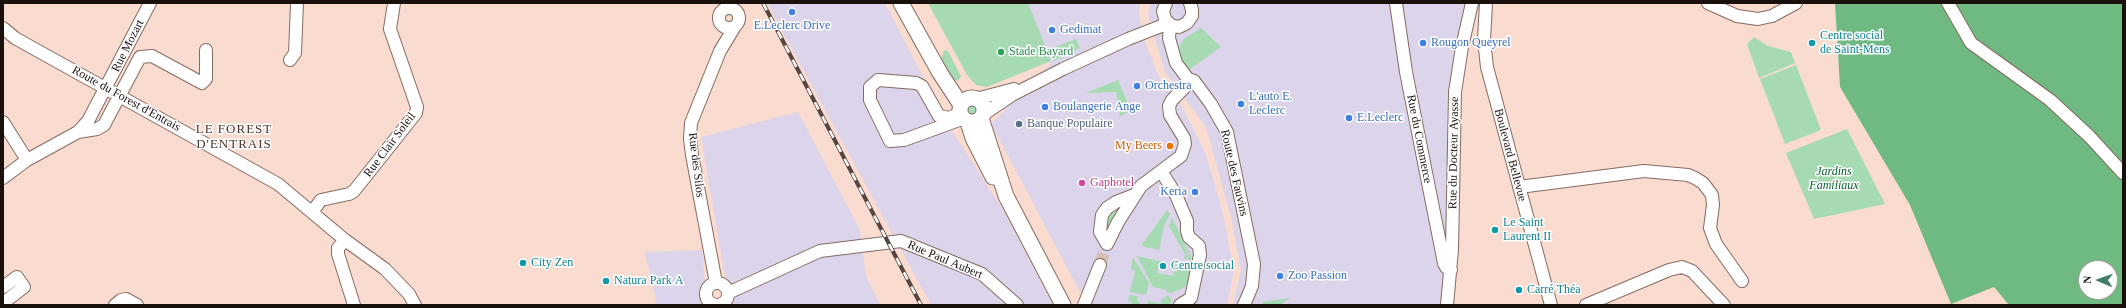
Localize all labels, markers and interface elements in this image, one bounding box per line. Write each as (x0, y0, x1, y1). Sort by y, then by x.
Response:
marker: E.Leclerc Drive (787, 7, 797, 17)
street label: Rue Mozart (109, 17, 147, 75)
place label: E.Leclerc Drive (754, 19, 830, 33)
place label: Gedimat (1060, 23, 1101, 37)
marker: Gedimat (1047, 25, 1057, 35)
place label: Centre social de Saint-Mens (1820, 29, 1890, 57)
place label: Rougon Queyrel (1431, 36, 1511, 50)
marker: Rougon Queyrel (1418, 38, 1428, 48)
marker: Centre social de Saint-Mens (1807, 38, 1817, 48)
place label: Stade Bayard (1009, 45, 1073, 59)
marker: Stade Bayard (996, 47, 1006, 57)
street label: Route du Forest d'Entrais (69, 63, 183, 135)
place label: Orchestra (1145, 79, 1192, 93)
marker: Orchestra (1132, 81, 1142, 91)
place label: L'auto E. Leclerc (1249, 90, 1292, 118)
street label: Rue du Commerce (1403, 93, 1435, 185)
street label: Rue du Docteur Ayasse (1446, 97, 1462, 209)
marker: L'auto E. Leclerc (1236, 99, 1246, 109)
place label: Boulangerie Ange (1053, 100, 1141, 114)
marker: Boulangerie Ange (1040, 102, 1050, 112)
street label: Boulevard Bellevue (1491, 107, 1529, 203)
street label: Rue Clair Soleil (361, 110, 419, 180)
place label: E.Leclerc (1357, 111, 1403, 125)
marker: E.Leclerc (1344, 113, 1354, 123)
place label: Banque Populaire (1027, 117, 1113, 131)
marker: Banque Populaire (1014, 119, 1024, 129)
district label: LE FOREST D'ENTRAIS (196, 122, 272, 153)
street label: Route des Fauvins (1217, 128, 1251, 218)
street label: Rue des Silos (685, 132, 707, 198)
place label: My Beers (1115, 139, 1162, 153)
marker: My Beers (1165, 141, 1175, 151)
park label: Jardins Familiaux (1809, 165, 1859, 193)
place label: Gaphotel (1090, 176, 1134, 190)
marker: Gaphotel (1077, 178, 1087, 188)
place label: Keria (1160, 185, 1187, 199)
marker: Keria (1190, 187, 1200, 197)
place label: Le Saint Laurent II (1503, 216, 1551, 244)
marker: Le Saint Laurent II (1490, 225, 1500, 235)
street label: Rue Paul Aubert (905, 238, 985, 282)
place label: City Zen (531, 256, 573, 270)
marker: City Zen (518, 258, 528, 268)
place label: Centre social (1171, 259, 1234, 273)
north arrow (2078, 260, 2118, 300)
marker: Centre social (1158, 261, 1168, 271)
place label: Zoo Passion (1288, 269, 1347, 283)
marker: Zoo Passion (1275, 271, 1285, 281)
place label: Natura Park A (614, 274, 683, 288)
text: N (2081, 275, 2093, 284)
marker: Natura Park A (601, 276, 611, 286)
place label: Carré Théa (1527, 283, 1581, 297)
marker: Carré Théa (1514, 285, 1524, 295)

